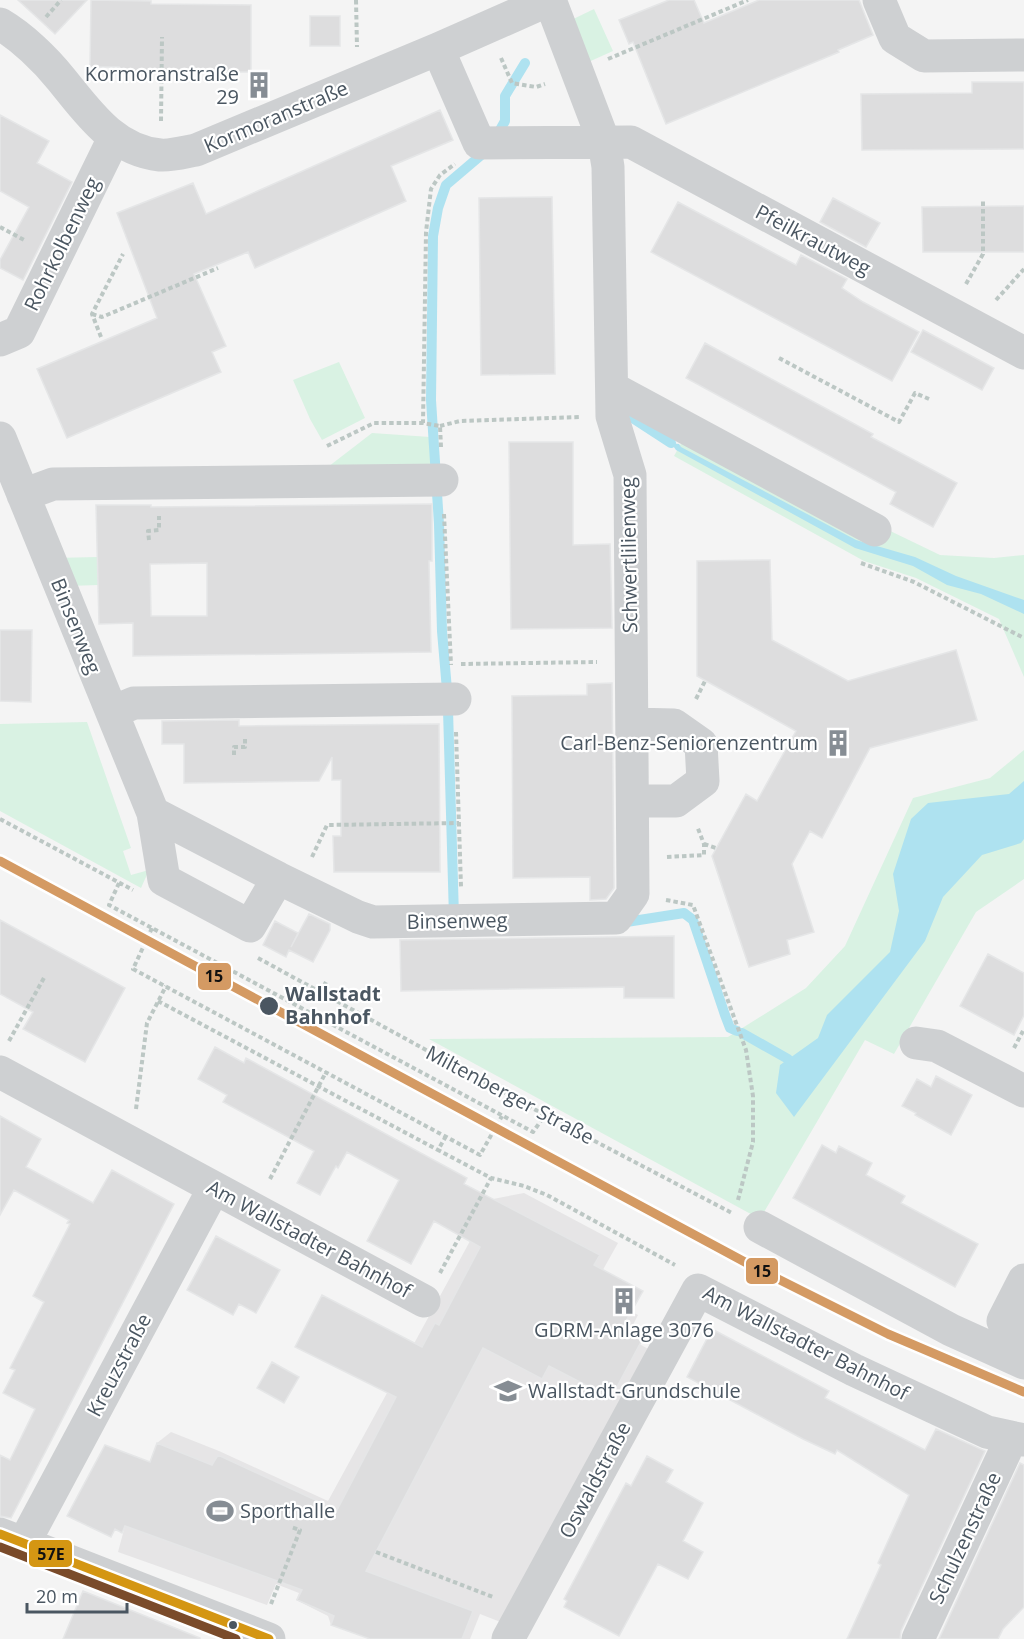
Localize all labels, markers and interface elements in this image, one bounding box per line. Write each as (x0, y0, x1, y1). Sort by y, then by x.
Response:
place label: Kormoranstraße 29 (85, 60, 239, 110)
building icon: Kormoranstraße 29 (244, 70, 274, 100)
street label: Kormoranstraße (200, 74, 352, 159)
street label: Rohrkolbenweg (17, 172, 106, 315)
street label: Pfeilkrautweg (751, 198, 876, 281)
street label: Schwertlilienweg (614, 477, 643, 633)
street label: Binsenweg (45, 574, 108, 678)
building icon: Carl-Benz-Seniorenzentrum (823, 728, 853, 758)
place label: Carl-Benz-Seniorenzentrum (560, 729, 818, 756)
street label: Binsenweg (406, 906, 508, 935)
line badge: 15 (197, 962, 232, 991)
text: 15 (205, 965, 223, 987)
place label: Wallstadt Bahnhof (285, 980, 381, 1030)
marker: Wallstadt Bahnhof (258, 995, 280, 1017)
street label: Miltenberger Straße (421, 1039, 599, 1150)
street label: Am Wallstadter Bahnhof (203, 1173, 417, 1304)
line badge: 15 (745, 1257, 779, 1285)
text: 15 (753, 1260, 771, 1282)
street label: Am Wallstadter Bahnhof (699, 1279, 915, 1407)
building icon: GDRM-Anlage 3076 (609, 1286, 639, 1316)
street label: Kreuzstraße (80, 1309, 157, 1421)
place label: GDRM-Anlage 3076 (534, 1316, 714, 1343)
school or university icon: Wallstadt-Grundschule (493, 1376, 523, 1406)
place label: Wallstadt-Grundschule (528, 1377, 741, 1404)
street label: Oswaldstraße (552, 1417, 637, 1543)
street label: Schulzenstraße (922, 1467, 1007, 1608)
sports icon: Sporthalle (205, 1496, 235, 1526)
place label: Sporthalle (240, 1497, 335, 1524)
line badge: 57E (28, 1539, 73, 1568)
text: 57E (37, 1543, 65, 1565)
scale bar (27, 1576, 128, 1614)
text: 20 m (36, 1584, 78, 1608)
unlabelled marker (227, 1619, 239, 1631)

